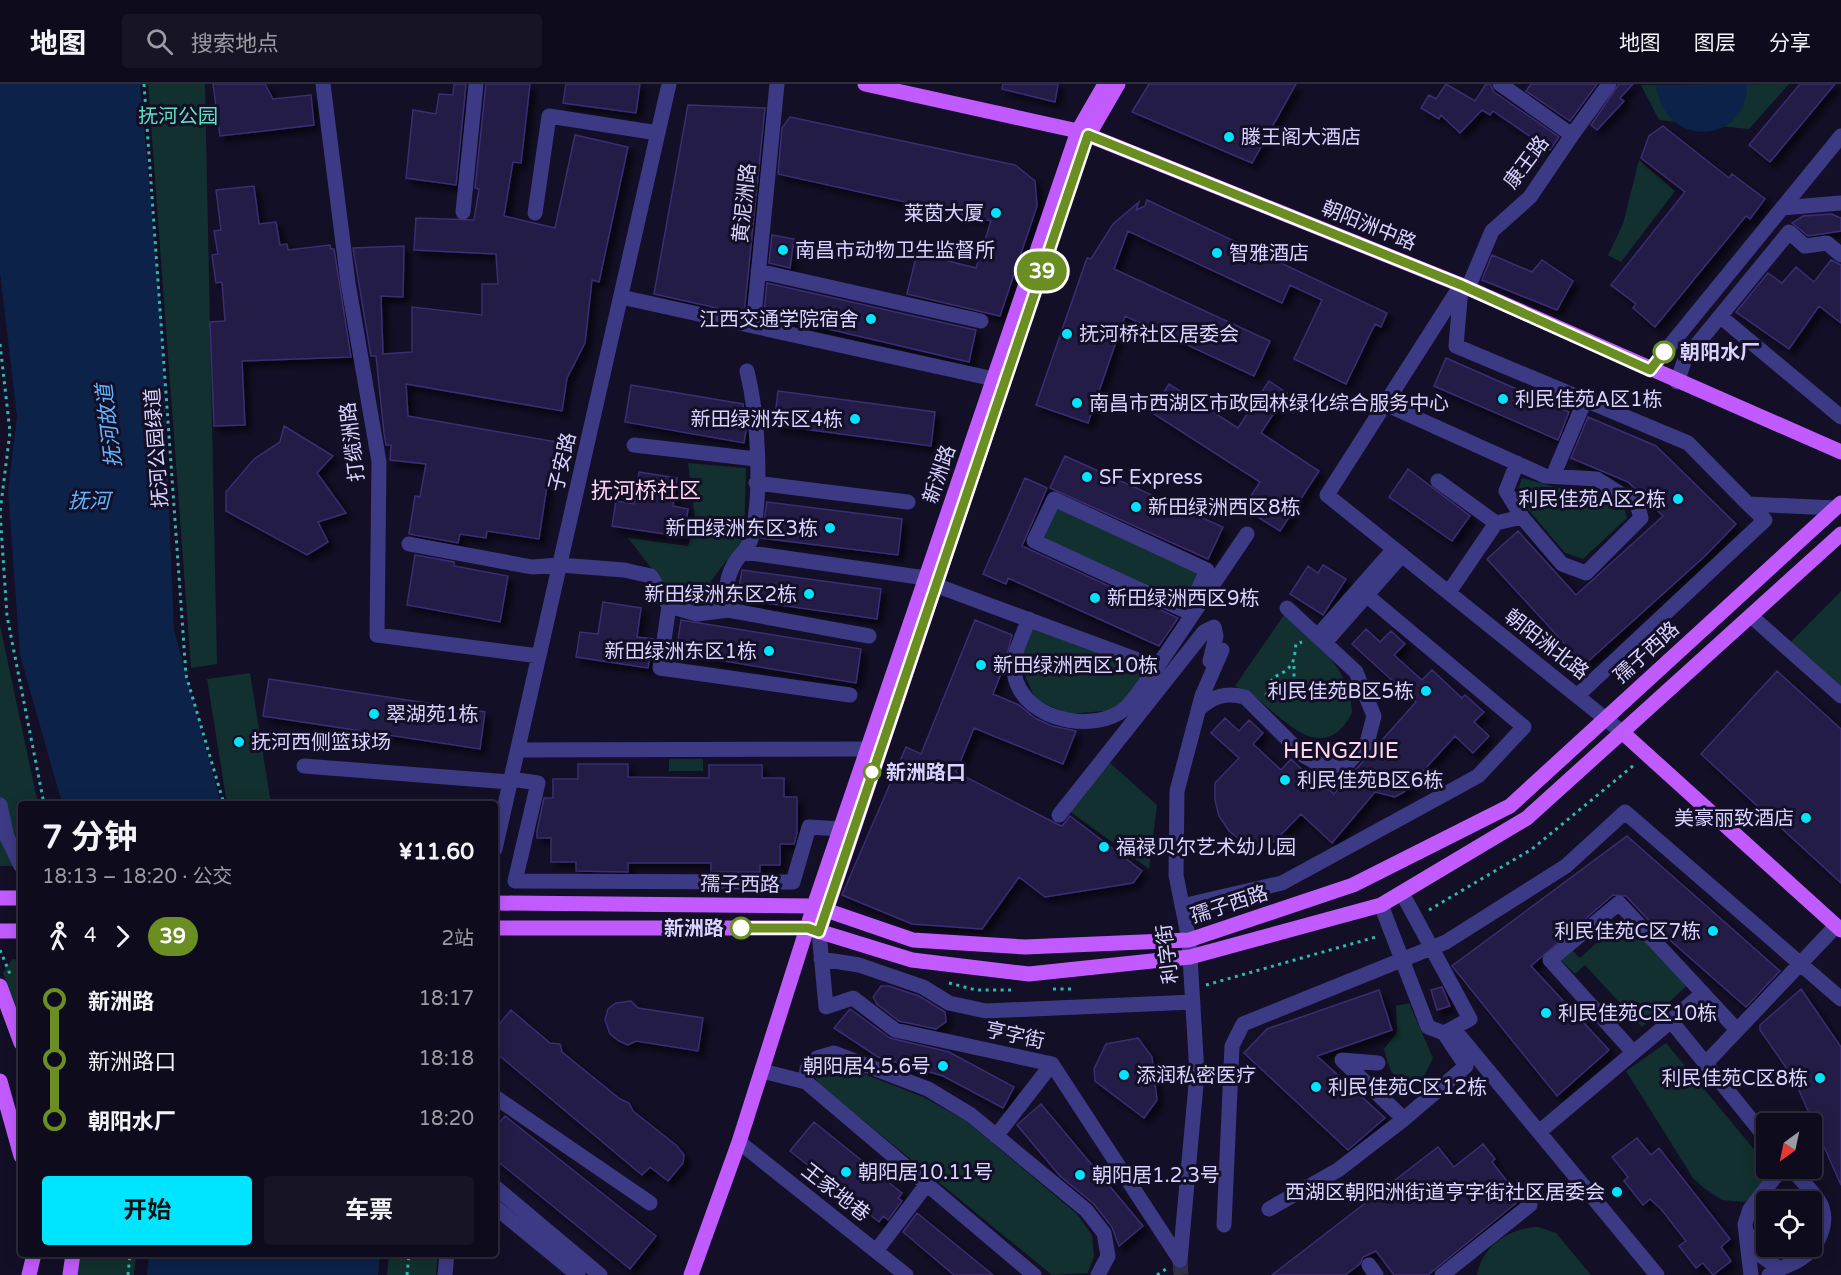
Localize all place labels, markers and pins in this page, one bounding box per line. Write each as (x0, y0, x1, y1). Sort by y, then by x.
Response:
place label: 滕王阁大酒店 (1241, 126, 1361, 150)
marker: 滕王阁大酒店 (1222, 130, 1236, 144)
place label: 莱茵大厦 (904, 202, 984, 226)
marker: 莱茵大厦 (989, 206, 1003, 220)
place label: 南昌市动物卫生监督所 (795, 239, 995, 263)
place label: 智雅酒店 (1229, 242, 1309, 266)
marker: 南昌市动物卫生监督所 (776, 243, 790, 257)
marker: 智雅酒店 (1210, 246, 1224, 260)
place label: 江西交通学院宿舍 (699, 308, 859, 332)
marker: 江西交通学院宿舍 (864, 312, 878, 326)
place label: 抚河桥社区居委会 (1079, 323, 1239, 347)
marker: 抚河桥社区居委会 (1060, 327, 1074, 341)
marker: 朝阳水厂 (1653, 341, 1675, 363)
place label: 朝阳水厂 (1680, 341, 1760, 365)
place label: 利民佳苑A区1栋 (1515, 388, 1662, 412)
place label: 南昌市西湖区市政园林绿化综合服务中心 (1089, 392, 1449, 416)
marker: 利民佳苑A区1栋 (1496, 392, 1510, 406)
marker: 南昌市西湖区市政园林绿化综合服务中心 (1070, 396, 1084, 410)
place label: 新田绿洲东区4栋 (690, 408, 843, 432)
marker: 新田绿洲东区4栋 (848, 412, 862, 426)
place label: SF Express (1099, 466, 1203, 490)
marker: SF Express (1080, 470, 1094, 484)
place label: 利民佳苑A区2栋 (1519, 488, 1666, 512)
marker: 利民佳苑A区2栋 (1671, 492, 1685, 506)
place label: 新田绿洲西区8栋 (1148, 496, 1301, 520)
marker: 新田绿洲西区8栋 (1129, 500, 1143, 514)
place label: 新田绿洲东区3栋 (665, 517, 818, 541)
marker: 新田绿洲东区3栋 (823, 521, 837, 535)
place label: 新田绿洲东区2栋 (644, 583, 797, 607)
marker: 新田绿洲东区2栋 (802, 587, 816, 601)
place label: 新田绿洲西区9栋 (1107, 587, 1260, 611)
marker: 新田绿洲西区9栋 (1088, 591, 1102, 605)
place label: 新田绿洲东区1栋 (604, 640, 757, 664)
marker: 新田绿洲东区1栋 (762, 644, 776, 658)
place label: 新田绿洲西区10栋 (993, 654, 1158, 678)
marker: 新田绿洲西区10栋 (974, 658, 988, 672)
place label: 利民佳苑B区5栋 (1268, 680, 1414, 704)
marker: 利民佳苑B区5栋 (1419, 684, 1433, 698)
place label: 翠湖苑1栋 (386, 703, 479, 727)
marker: 翠湖苑1栋 (367, 707, 381, 721)
place label: 抚河西侧篮球场 (251, 731, 391, 755)
marker: 抚河西侧篮球场 (232, 735, 246, 749)
place label: 新洲路口 (886, 761, 966, 785)
marker: 新洲路口 (863, 763, 881, 781)
place label: 利民佳苑B区6栋 (1297, 769, 1443, 793)
marker: 利民佳苑B区6栋 (1278, 773, 1292, 787)
place label: 美豪丽致酒店 (1674, 807, 1794, 831)
marker: 美豪丽致酒店 (1799, 811, 1813, 825)
place label: 福禄贝尔艺术幼儿园 (1116, 836, 1296, 860)
marker: 福禄贝尔艺术幼儿园 (1097, 840, 1111, 854)
place label: 新洲路 (664, 917, 724, 941)
marker: 新洲路 (730, 917, 752, 939)
place label: 利民佳苑C区7栋 (1555, 920, 1701, 944)
marker: 利民佳苑C区7栋 (1706, 924, 1720, 938)
place label: 利民佳苑C区10栋 (1558, 1002, 1717, 1026)
marker: 利民佳苑C区10栋 (1539, 1006, 1553, 1020)
place label: 朝阳居4.5.6号 (803, 1055, 931, 1079)
marker: 朝阳居4.5.6号 (936, 1059, 950, 1073)
place label: 添润私密医疗 (1136, 1064, 1256, 1088)
place label: 利民佳苑C区8栋 (1662, 1067, 1808, 1091)
marker: 添润私密医疗 (1117, 1068, 1131, 1082)
marker: 利民佳苑C区8栋 (1813, 1071, 1827, 1085)
place label: 利民佳苑C区12栋 (1328, 1076, 1487, 1100)
marker: 利民佳苑C区12栋 (1309, 1080, 1323, 1094)
place label: 朝阳居10.11号 (858, 1161, 993, 1185)
place label: 朝阳居1.2.3号 (1092, 1164, 1220, 1188)
marker: 朝阳居10.11号 (839, 1165, 853, 1179)
marker: 朝阳居1.2.3号 (1073, 1168, 1087, 1182)
place label: 西湖区朝阳洲街道亨字街社区居委会 (1285, 1181, 1605, 1205)
marker: 西湖区朝阳洲街道亨字街社区居委会 (1610, 1185, 1624, 1199)

